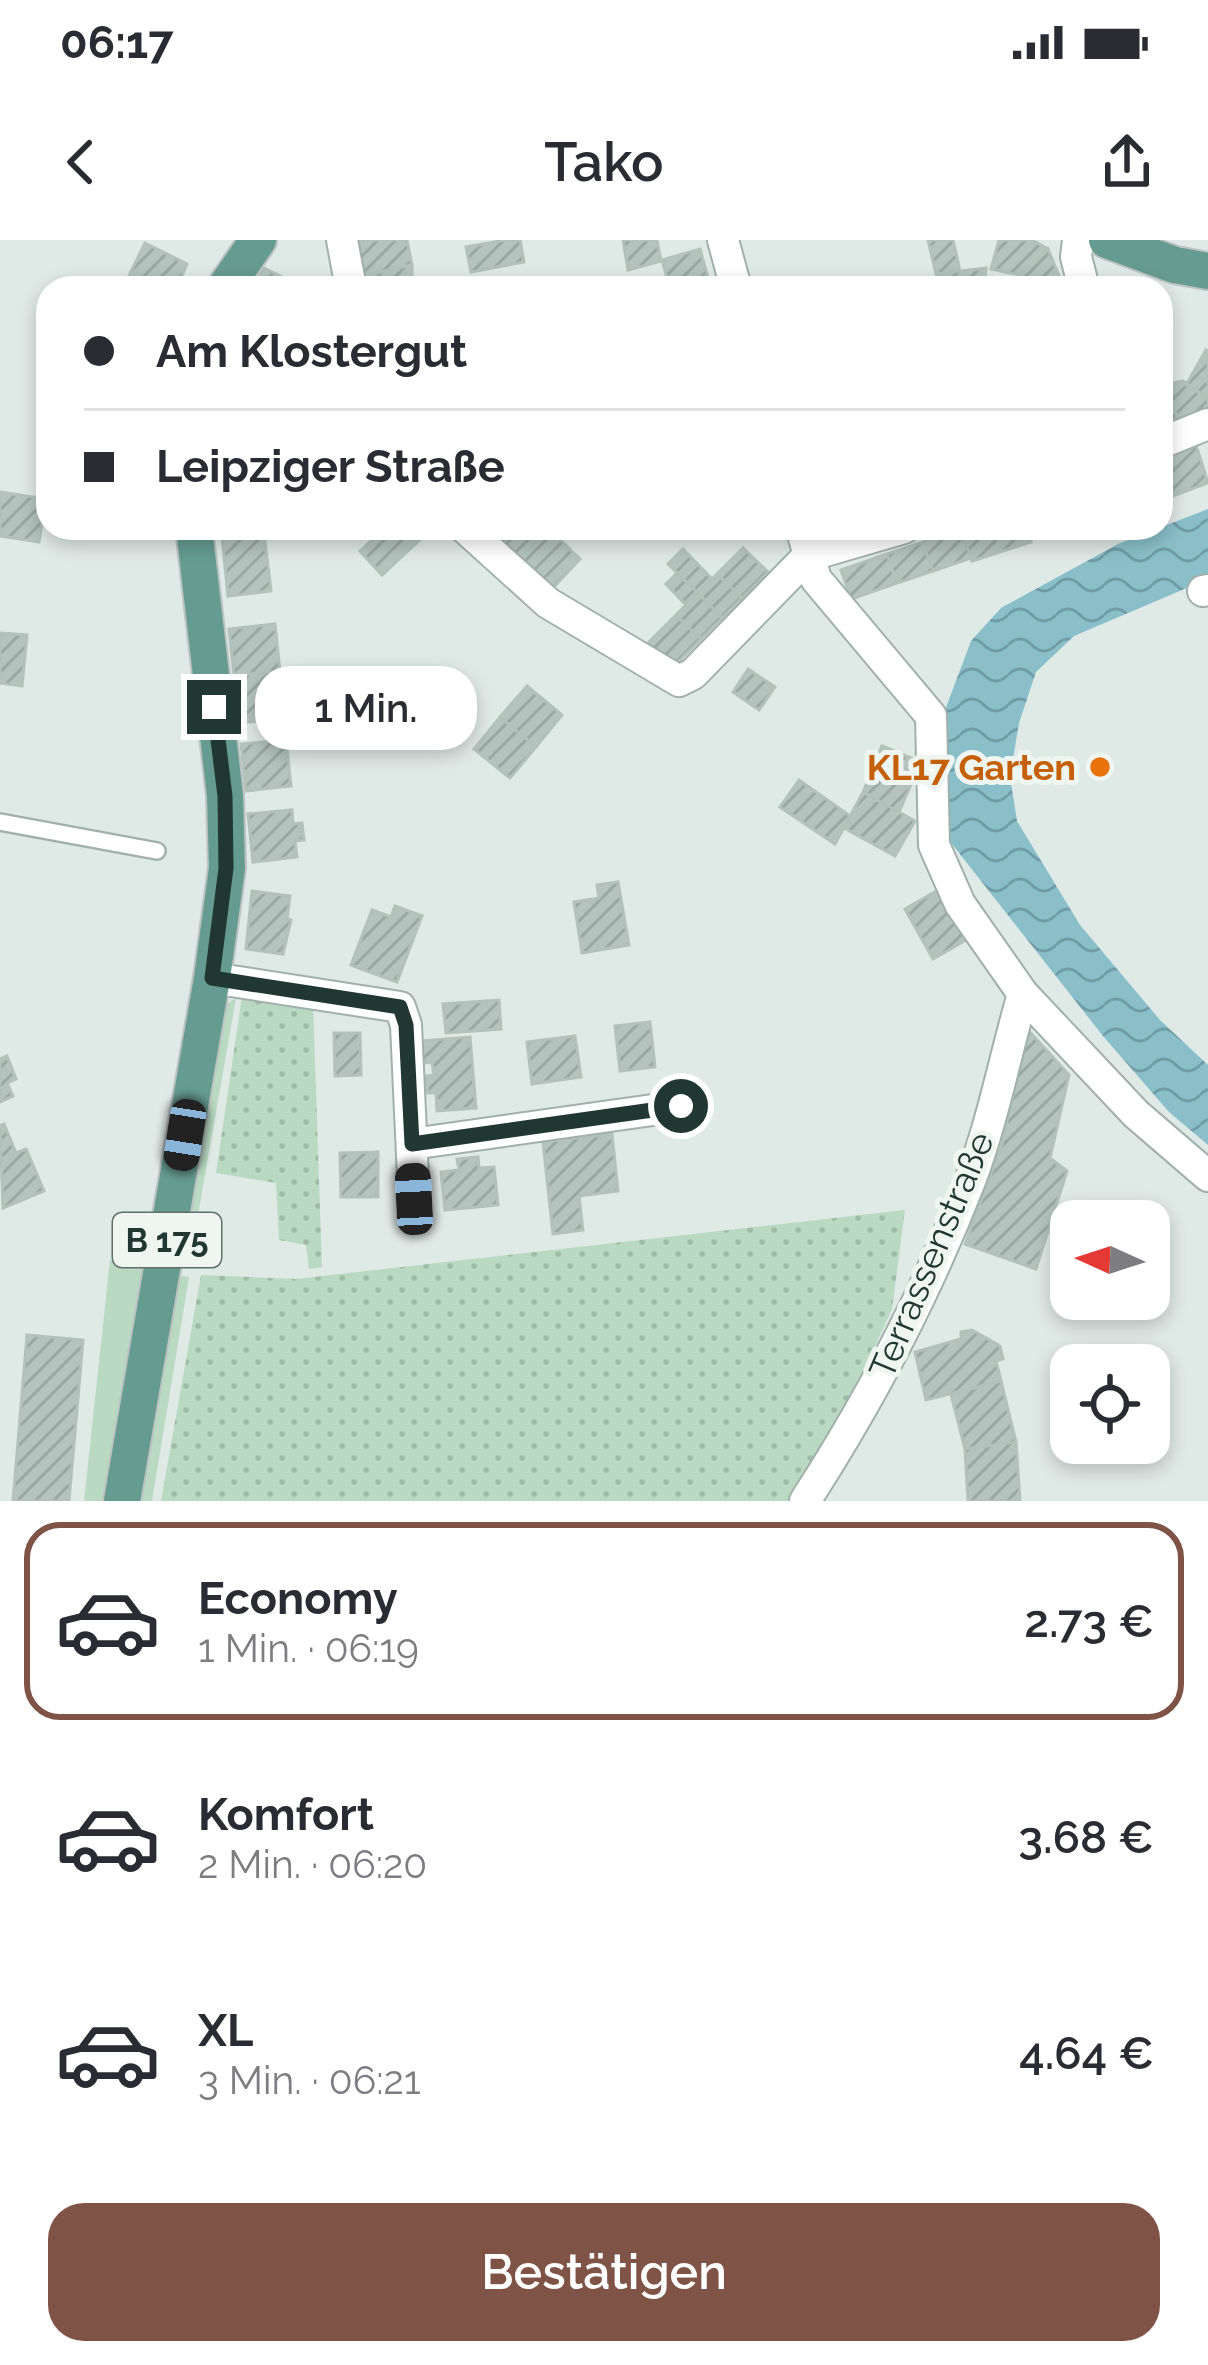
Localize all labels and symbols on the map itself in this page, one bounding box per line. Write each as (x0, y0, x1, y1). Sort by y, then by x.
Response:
callout: 1 Min. (256, 665, 478, 749)
route end (187, 680, 241, 734)
place label: KL17 Garten (867, 746, 1076, 788)
marker: KL17 Garten (1087, 754, 1113, 780)
route start (654, 1079, 708, 1133)
car (162, 1097, 208, 1173)
street label: Terrassenstraße (860, 1126, 1002, 1384)
car (394, 1162, 434, 1236)
north arrow (1050, 1200, 1170, 1320)
road number: B 175 (113, 1213, 221, 1267)

